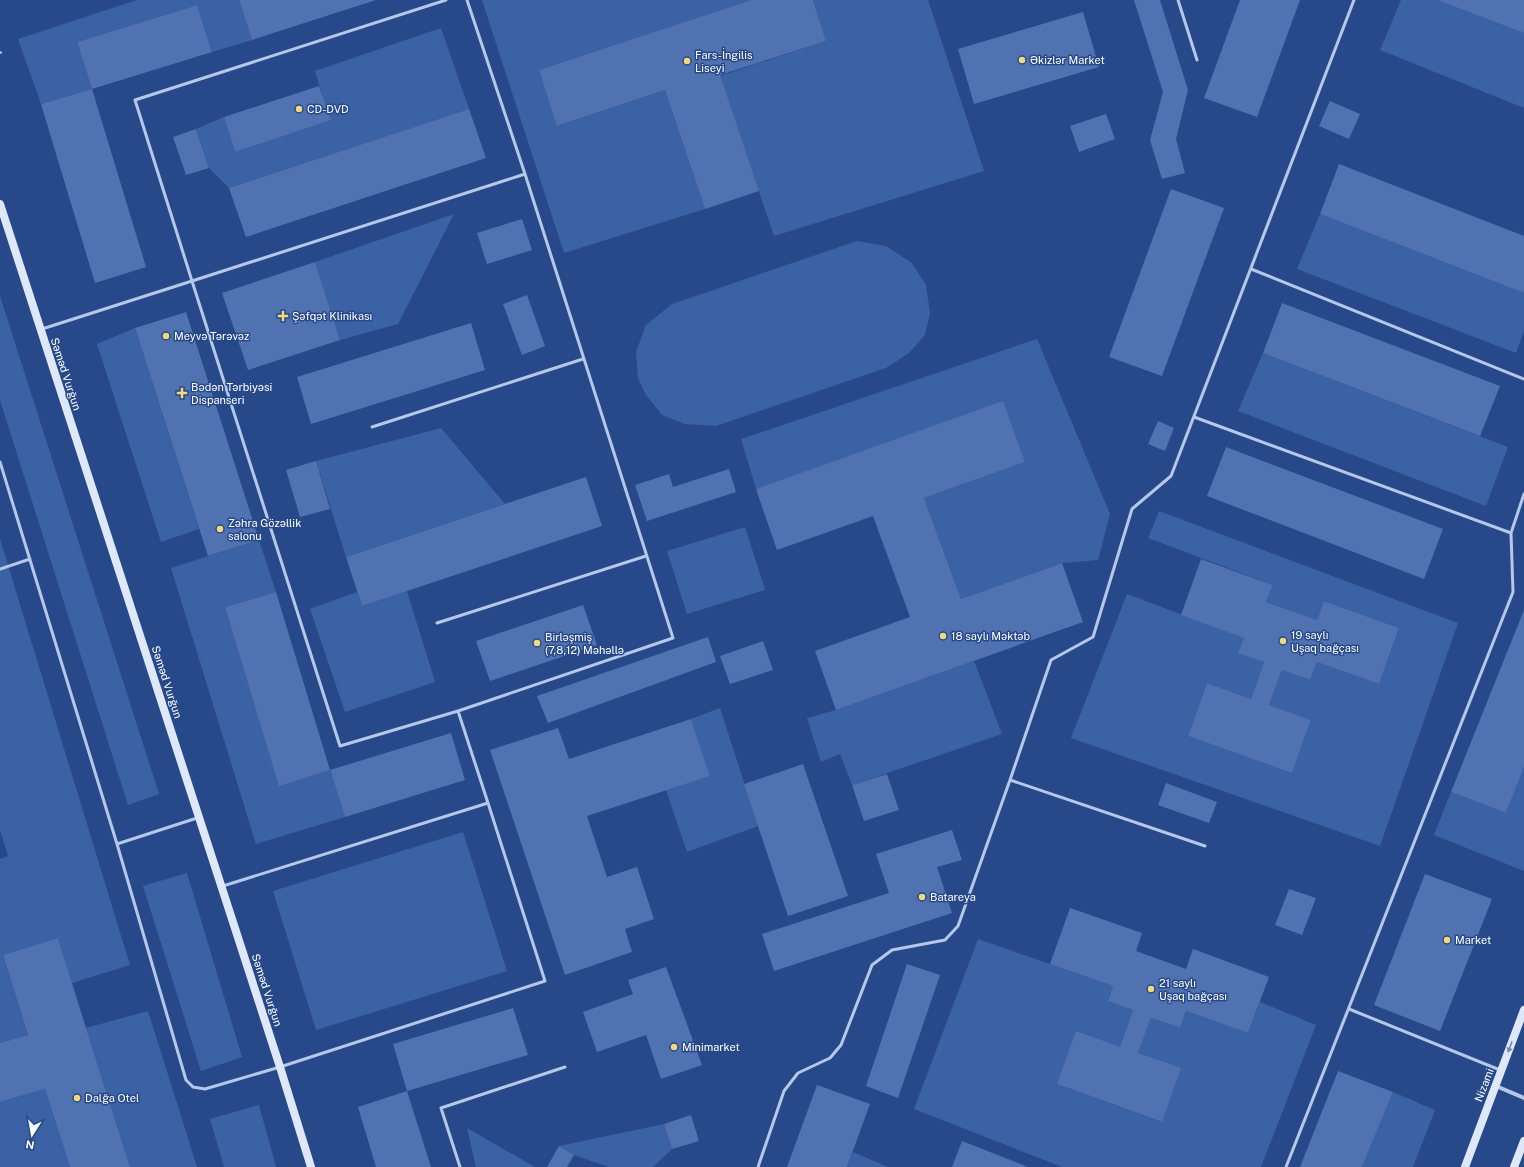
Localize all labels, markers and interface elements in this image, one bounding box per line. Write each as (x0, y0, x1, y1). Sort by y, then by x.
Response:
place label: Fars-İngilis Liseyi (695, 48, 753, 74)
place label: Əkizlər Market (1030, 54, 1105, 66)
marker: Əkizlər Market (1017, 55, 1027, 65)
marker: Fars-İngilis Liseyi (682, 56, 692, 66)
place label: CD-DVD (307, 103, 349, 115)
marker: CD-DVD (294, 104, 304, 114)
marker: Şəfqət Klinikası (277, 310, 289, 322)
place label: Şəfqət Klinikası (292, 310, 372, 323)
place label: Meyvə Tərəvəz (174, 330, 249, 342)
marker: Meyvə Tərəvəz (161, 331, 171, 341)
street label: Səməd Vurğun (49, 336, 83, 412)
place label: Bədən Tərbiyəsi Dispanseri (191, 381, 272, 406)
marker: Bədən Tərbiyəsi Dispanseri (176, 387, 188, 399)
place label: Zəhra Gözəllik salonu (228, 517, 301, 542)
marker: Zəhra Gözəllik salonu (215, 524, 225, 534)
place label: 19 saylı Uşaq bağçası (1291, 629, 1359, 655)
place label: 18 saylı Məktəb (951, 630, 1031, 642)
place label: Birləşmiş (7,8,12) Məhəllə (545, 631, 624, 656)
marker: 18 saylı Məktəb (938, 631, 948, 641)
marker: 19 saylı Uşaq bağçası (1278, 636, 1288, 646)
marker: Birləşmiş (7,8,12) Məhəllə (532, 638, 542, 648)
street label: Səməd Vurğun (150, 644, 184, 720)
place label: Batareya (930, 891, 976, 903)
marker: Batareya (917, 892, 927, 902)
place label: Market (1455, 934, 1491, 946)
marker: Market (1442, 935, 1452, 945)
street label: Səməd Vurğun (250, 952, 284, 1028)
place label: 21 saylı Uşaq bağçası (1159, 977, 1227, 1003)
marker: 21 saylı Uşaq bağçası (1146, 984, 1156, 994)
place label: Minimarket (682, 1041, 740, 1053)
one-way arrow (1507, 1041, 1513, 1053)
marker: Minimarket (669, 1042, 679, 1052)
street label: Nizami (1472, 1067, 1496, 1103)
place label: Dalğa Otel (85, 1092, 139, 1104)
marker: Dalğa Otel (72, 1093, 82, 1103)
north arrow (12, 1115, 52, 1155)
text: N (25, 1138, 35, 1152)

